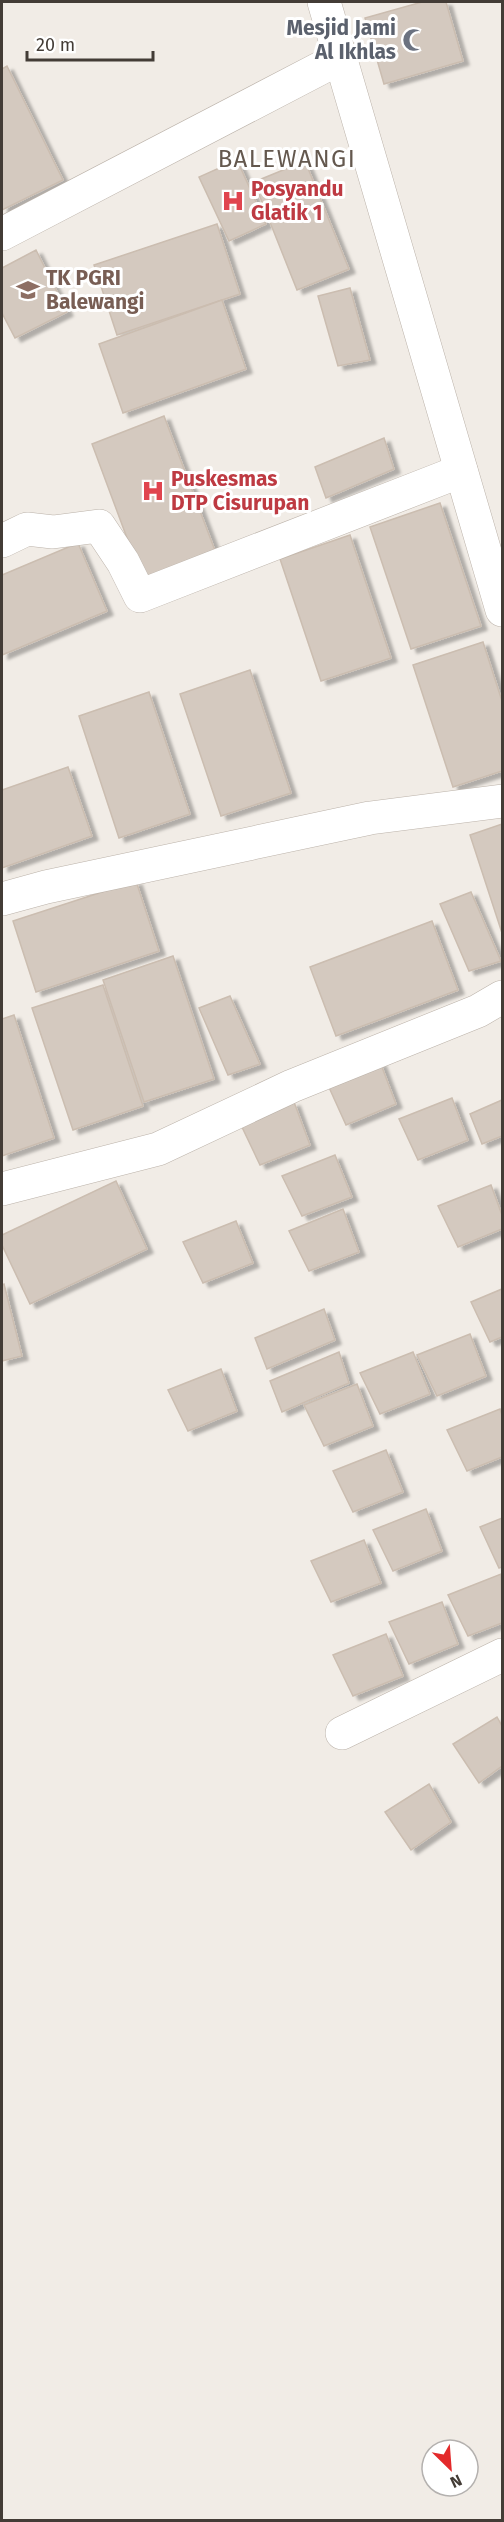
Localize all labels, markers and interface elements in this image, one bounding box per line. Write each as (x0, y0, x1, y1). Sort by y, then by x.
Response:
place label: Mesjid Jami Al Ikhlas (287, 15, 396, 65)
scale bar (27, 24, 153, 62)
mosque icon: Mesjid Jami Al Ikhlas (401, 27, 427, 53)
text: 20 m (36, 34, 75, 56)
district label: BALEWANGI (218, 145, 356, 173)
place label: Posyandu Glatik 1 (251, 176, 344, 226)
hospital icon: Posyandu Glatik 1 (220, 188, 246, 214)
place label: TK PGRI Balewangi (46, 265, 145, 315)
school or university icon: TK PGRI Balewangi (15, 277, 41, 303)
place label: Puskesmas DTP Cisurupan (171, 466, 309, 516)
hospital icon: Puskesmas DTP Cisurupan (140, 478, 166, 504)
north arrow (420, 2438, 480, 2498)
text: N (447, 2470, 465, 2492)

